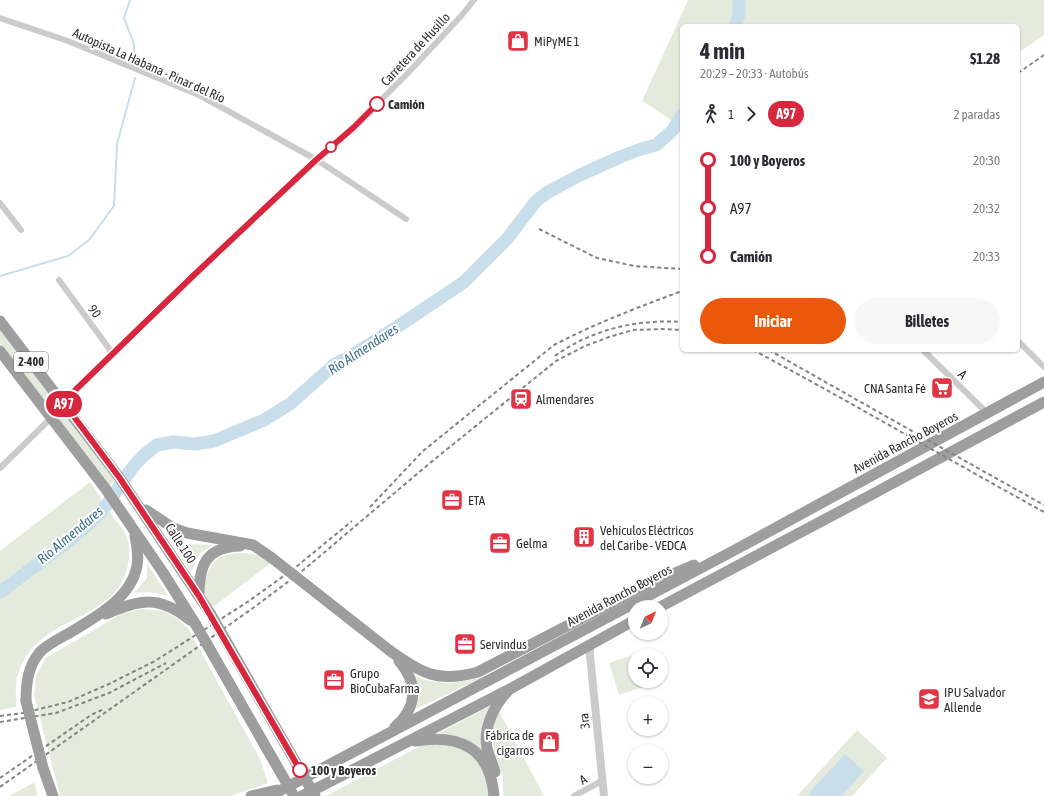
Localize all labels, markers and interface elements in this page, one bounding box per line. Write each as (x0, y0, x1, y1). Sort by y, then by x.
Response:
street label: Carretera de Husillo (378, 10, 453, 89)
street label: Autopista La Habana - Pinar del Río (70, 25, 227, 106)
shop icon: MiPyME 1 (505, 28, 531, 54)
place label: MiPyME 1 (534, 34, 580, 49)
text: 4 min (700, 38, 745, 64)
text: $1.28 (970, 50, 1000, 67)
text: 20:29 – 20:33 · Autobús (700, 66, 809, 81)
marker: Camión (369, 96, 385, 112)
place label: Camión (388, 97, 425, 112)
icon: walk (700, 103, 722, 125)
icon: forward (740, 103, 762, 125)
text: A97 (776, 106, 796, 122)
text: 1 (728, 107, 734, 122)
text: 2 paradas (953, 107, 1000, 122)
unlabelled marker (325, 141, 337, 153)
text: 100 y Boyeros (730, 152, 805, 169)
text: 20:30 (973, 153, 1000, 168)
text: A97 (730, 200, 751, 217)
text: 20:32 (973, 201, 1000, 216)
text: Camión (730, 248, 772, 265)
text: 20:33 (973, 249, 1000, 264)
button: Iniciar (700, 298, 846, 344)
button: Billetes (854, 298, 1000, 344)
street label: 90 (85, 302, 104, 321)
water label: Río Almendares (325, 320, 401, 378)
road number: 2-400 (14, 352, 48, 372)
street label: A (955, 367, 971, 382)
supermarket icon: CNA Santa Fé (929, 375, 955, 401)
place label: CNA Santa Fé (864, 381, 926, 396)
station icon: Almendares (508, 386, 534, 412)
line badge: A97 (41, 391, 87, 417)
place label: Almendares (536, 392, 594, 407)
text: A97 (54, 396, 74, 412)
street label: Avenida Rancho Boyeros (850, 408, 961, 476)
office icon: ETA (439, 487, 465, 513)
place label: ETA (468, 493, 486, 508)
water label: Río Almendares (34, 503, 106, 567)
street label: Calle 100 (162, 520, 199, 566)
place label: Vehículos Eléctricos del Caribe - VEDCA (600, 523, 694, 553)
building icon: Vehículos Eléctricos del Caribe - VEDCA (571, 524, 597, 550)
office icon: Gelma (487, 530, 513, 556)
place label: Gelma (516, 536, 548, 551)
street label: Avenida Rancho Boyeros (564, 561, 675, 629)
north arrow (628, 600, 668, 640)
map controls (628, 600, 668, 784)
office icon: Servindus (452, 631, 478, 657)
place label: Servindus (480, 637, 527, 652)
button: locate (628, 648, 668, 688)
place label: Grupo BioCubaFarma (350, 666, 420, 696)
office icon: Grupo BioCubaFarma (321, 667, 347, 693)
place label: IPU Salvador Allende (944, 685, 1005, 715)
school or university icon: IPU Salvador Allende (916, 686, 942, 712)
button: + (628, 696, 668, 736)
street label: 3ra (576, 712, 593, 729)
place label: Fábrica de cigarros (485, 728, 534, 758)
shop icon: Fábrica de cigarros (536, 729, 562, 755)
button: − (628, 744, 668, 784)
marker: 100 y Boyeros (292, 762, 308, 778)
place label: 100 y Boyeros (311, 763, 376, 778)
street label: A (577, 771, 590, 788)

